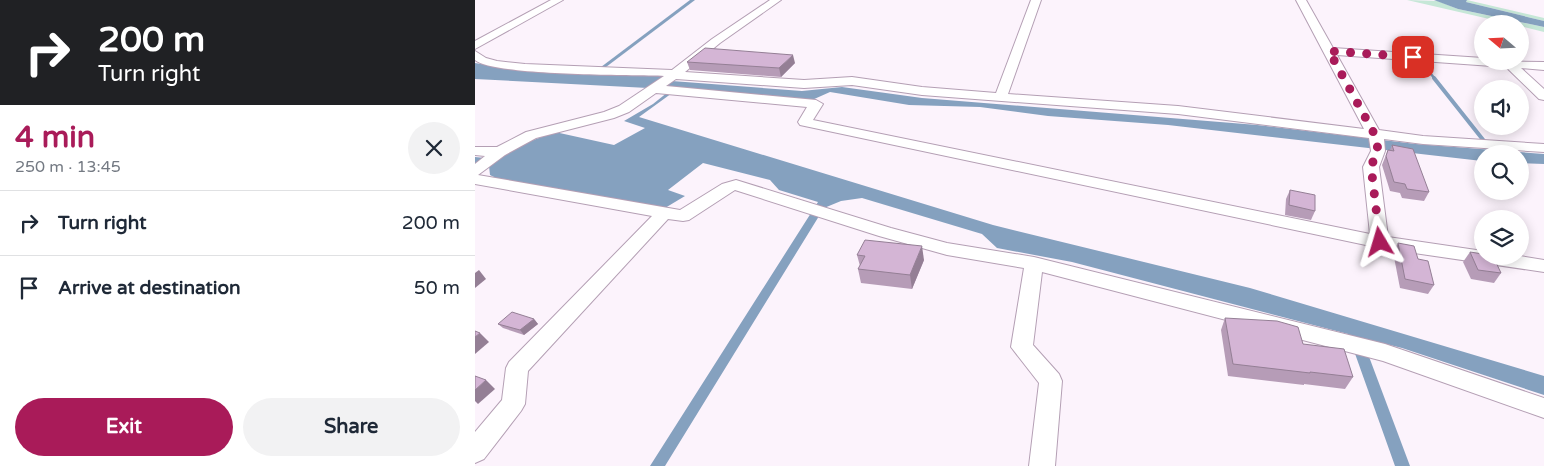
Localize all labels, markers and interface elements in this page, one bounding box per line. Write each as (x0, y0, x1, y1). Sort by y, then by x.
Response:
north arrow (1474, 15, 1529, 70)
map controls (1474, 15, 1529, 265)
text: 200 m (98, 19, 205, 61)
icon: right (15, 20, 80, 85)
pin (1392, 36, 1434, 78)
icon: arrive (1399, 43, 1427, 71)
text: Turn right (98, 61, 200, 87)
button: sound (1474, 80, 1529, 135)
text: 4 min (15, 119, 95, 156)
button: close (408, 122, 460, 174)
button: search (1474, 145, 1529, 200)
text: 250 m · 13:45 (15, 157, 121, 177)
icon: right (15, 209, 43, 237)
button: layers (1474, 210, 1529, 265)
text: Turn right (58, 212, 146, 234)
text: 200 m (402, 212, 460, 234)
position arrow (1353, 215, 1405, 267)
icon: arrive (15, 274, 43, 302)
text: Arrive at destination (58, 277, 241, 299)
text: 50 m (414, 277, 460, 299)
button: Exit (15, 398, 233, 456)
button: Share (243, 398, 460, 456)

